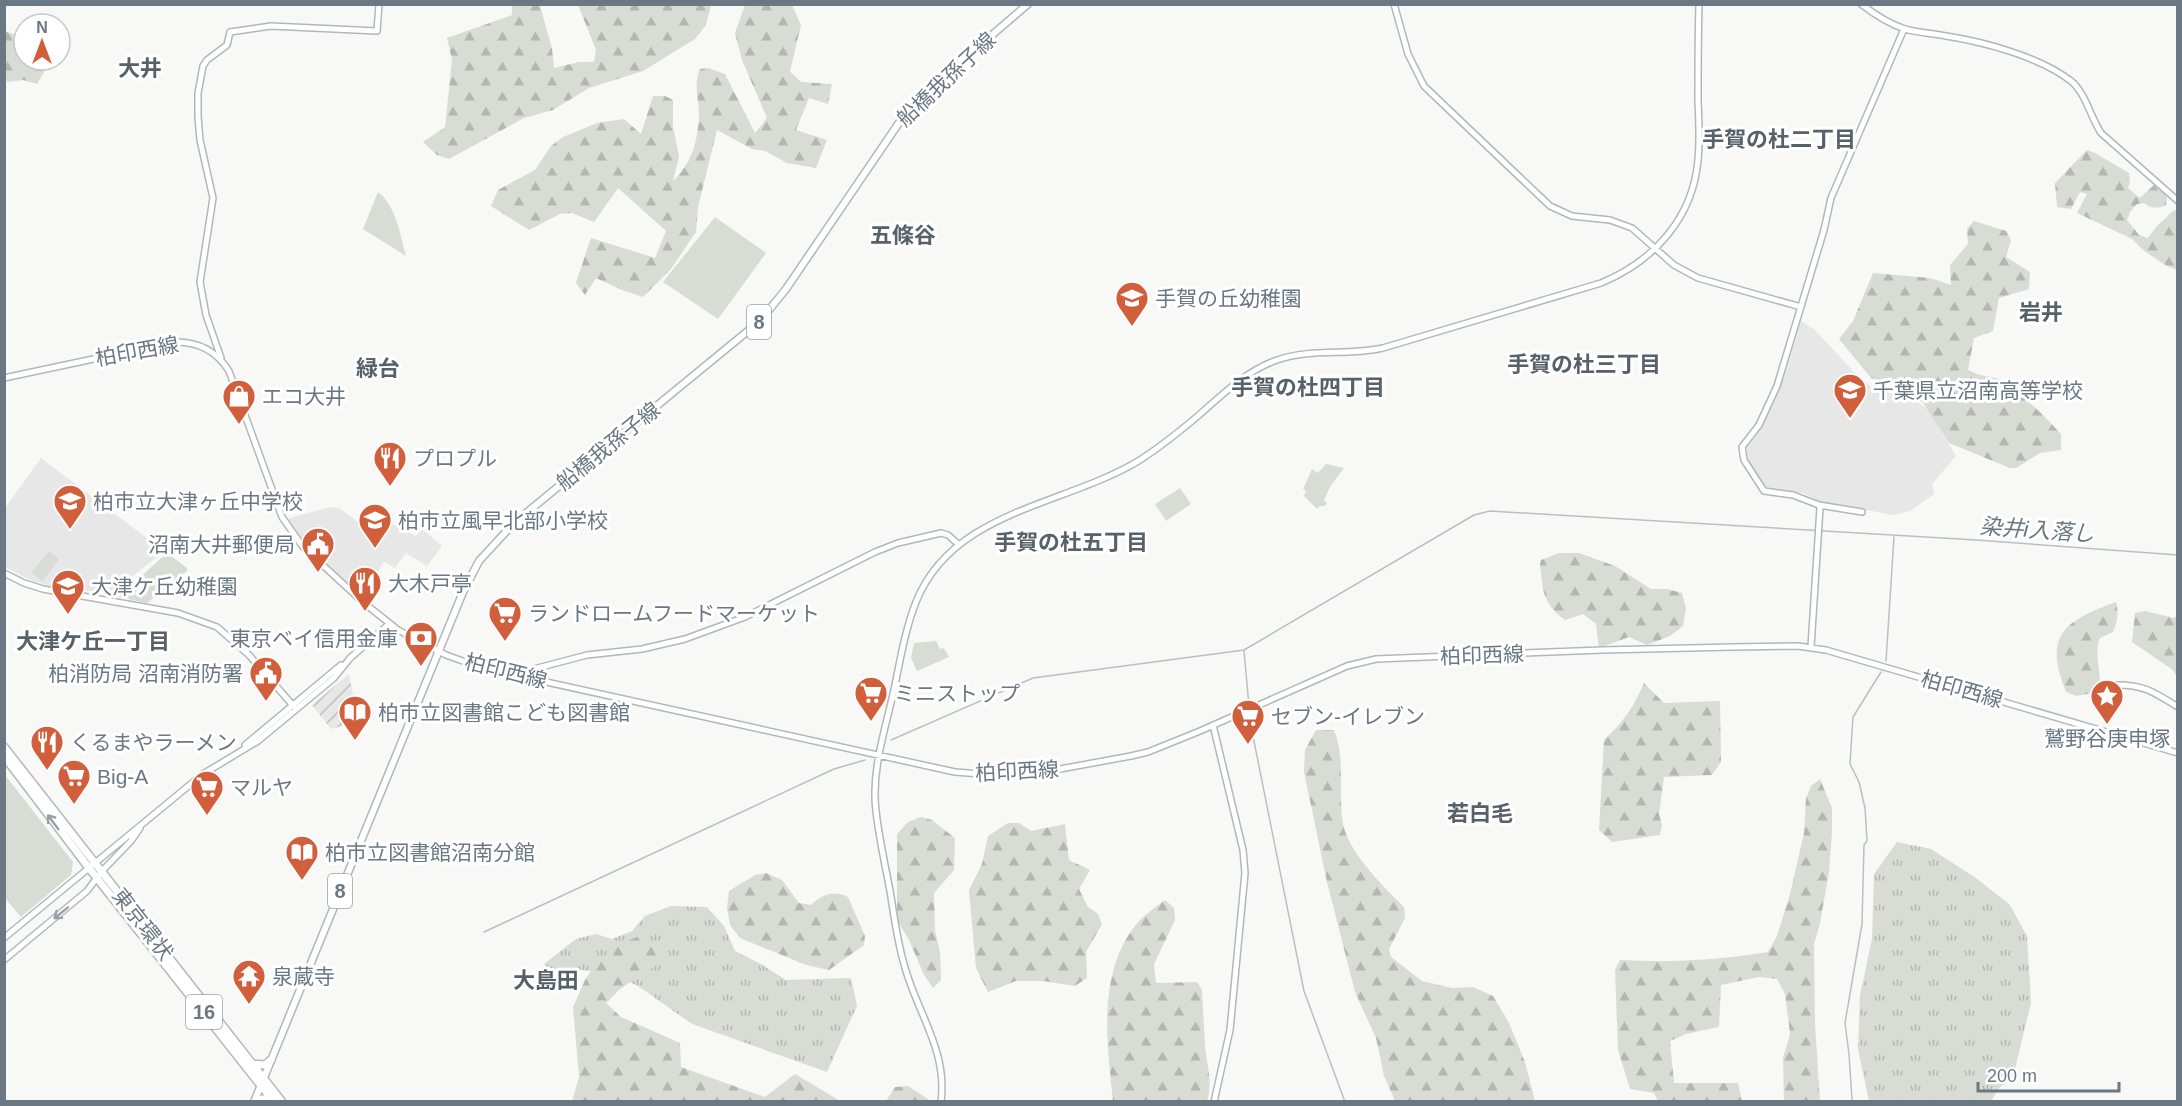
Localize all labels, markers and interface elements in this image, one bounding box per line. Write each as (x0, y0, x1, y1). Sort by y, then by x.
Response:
north arrow (12, 12, 72, 72)
text: N (36, 19, 48, 36)
street label: 船橋我孫子線 (892, 28, 1000, 130)
district label: 大井 (118, 56, 162, 81)
district label: 手賀の杜二丁目 (1702, 127, 1856, 152)
district label: 五條谷 (870, 223, 936, 248)
school or university icon: 手賀の丘幼稚園 (1114, 280, 1150, 327)
place label: 手賀の丘幼稚園 (1155, 287, 1302, 310)
district label: 岩井 (2019, 300, 2063, 325)
road number: 8 (747, 305, 771, 339)
street label: 柏印西線 (94, 332, 180, 370)
district label: 手賀の杜三丁目 (1507, 352, 1661, 377)
district label: 緑台 (356, 356, 400, 381)
school or university icon: 千葉県立沼南高等学校 (1832, 372, 1868, 419)
district label: 手賀の杜四丁目 (1231, 375, 1385, 400)
shop icon: エコ大井 (221, 378, 257, 425)
place label: 千葉県立沼南高等学校 (1873, 379, 2083, 402)
place label: エコ大井 (262, 385, 346, 408)
street label: 船橋我孫子線 (552, 397, 664, 495)
restaurant icon: プロプル (372, 440, 408, 487)
place label: プロプル (413, 447, 497, 470)
school or university icon: 柏市立大津ヶ丘中学校 (52, 483, 88, 530)
place label: 柏市立大津ヶ丘中学校 (93, 490, 303, 513)
school or university icon: 柏市立風早北部小学校 (357, 502, 393, 549)
place label: 柏市立風早北部小学校 (398, 509, 608, 532)
water label: 染井i入落し (1979, 514, 2095, 546)
public building icon: 沼南大井郵便局 (300, 526, 336, 573)
district label: 手賀の杜五丁目 (994, 530, 1148, 555)
place label: 沼南大井郵便局 (148, 533, 295, 556)
restaurant icon: 大木戸亭 (347, 565, 383, 612)
school or university icon: 大津ケ丘幼稚園 (50, 568, 86, 615)
place label: 大木戸亭 (388, 572, 472, 595)
place label: 大津ケ丘幼稚園 (91, 575, 238, 598)
supermarket icon: ランドロームフードマーケット (487, 595, 523, 642)
place label: ランドロームフードマーケット (528, 602, 820, 625)
bank icon: 東京ベイ信用金庫 (403, 620, 439, 667)
place label: 東京ベイ信用金庫 (230, 627, 398, 650)
district label: 大津ケ丘一丁目 (16, 629, 170, 654)
street label: 柏印西線 (1440, 642, 1524, 668)
street label: 柏印西線 (462, 650, 550, 692)
public building icon: 柏消防局 沼南消防署 (248, 655, 284, 702)
place label: 柏消防局 沼南消防署 (48, 662, 243, 685)
street label: 柏印西線 (1918, 666, 2006, 712)
supermarket icon: ミニストップ (853, 675, 889, 722)
place icon: 鷲野谷庚申塚 (2089, 678, 2125, 725)
place label: ミニストップ (894, 682, 1020, 705)
library icon: 柏市立図書館こども図書館 (337, 694, 373, 741)
supermarket icon: セブン-イレブン (1230, 698, 1266, 745)
place label: 柏市立図書館こども図書館 (378, 701, 630, 724)
place label: セブン-イレブン (1271, 705, 1425, 728)
restaurant icon: くるまやラーメン (29, 724, 65, 771)
place label: 鷲野谷庚申塚 (2044, 727, 2170, 750)
place label: くるまやラーメン (70, 731, 237, 754)
street label: 柏印西線 (974, 757, 1060, 785)
supermarket icon: Big-A (56, 758, 92, 805)
place label: Big-A (97, 765, 148, 788)
supermarket icon: マルヤ (189, 769, 225, 816)
place label: マルヤ (230, 776, 293, 799)
district label: 若白毛 (1447, 801, 1513, 826)
one-way arrow (47, 814, 60, 830)
library icon: 柏市立図書館沼南分館 (284, 834, 320, 881)
place label: 柏市立図書館沼南分館 (325, 841, 535, 864)
road number: 8 (328, 874, 352, 908)
street label: 東京環状 (108, 884, 178, 964)
one-way arrow (53, 906, 69, 919)
temple icon: 泉蔵寺 (231, 958, 267, 1005)
place label: 泉蔵寺 (272, 965, 335, 988)
district label: 大島田 (513, 968, 579, 993)
road number: 16 (186, 995, 222, 1029)
scale bar (1978, 1055, 2119, 1093)
text: 200 m (1987, 1066, 2037, 1086)

